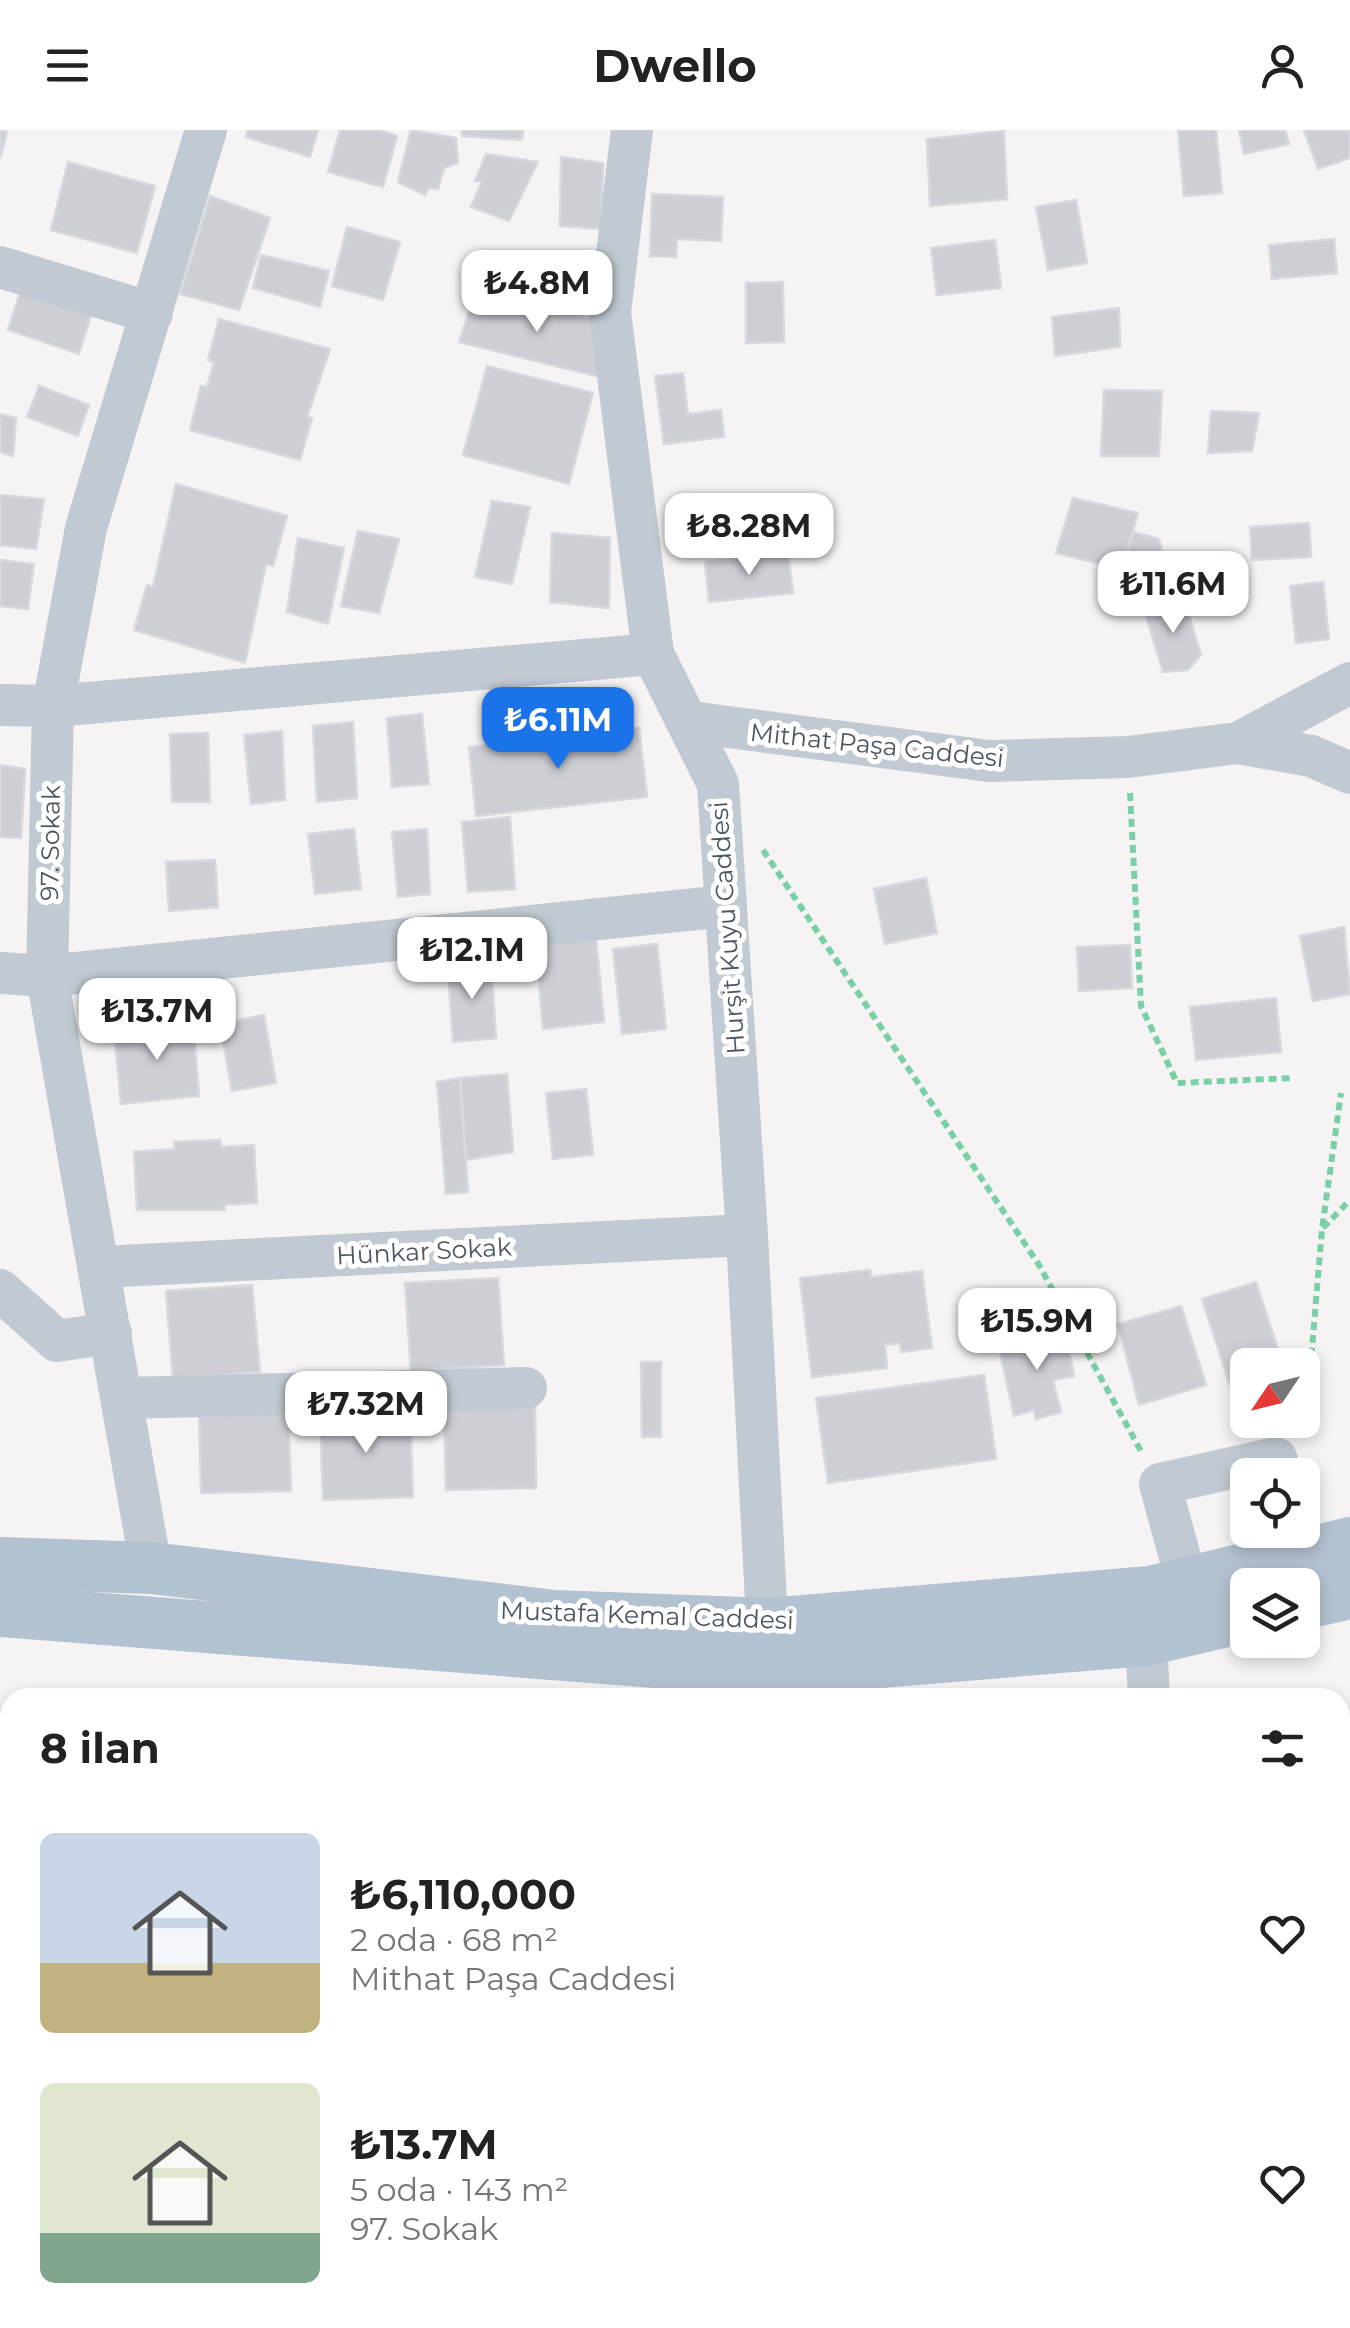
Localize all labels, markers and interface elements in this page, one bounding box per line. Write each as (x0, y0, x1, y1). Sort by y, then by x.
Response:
icon: menu (40, 38, 95, 93)
text: Dwello (593, 38, 757, 93)
icon: person (1255, 38, 1310, 93)
pin: ₺4.8M (467, 250, 607, 335)
text: ₺4.8M (483, 263, 591, 302)
pin: ₺8.28M (668, 493, 830, 578)
text: ₺8.28M (687, 506, 811, 545)
pin: ₺11.6M (1092, 551, 1254, 636)
text: ₺11.6M (1120, 564, 1226, 603)
pin: ₺6.11M (477, 687, 639, 772)
text: ₺6.11M (504, 700, 612, 739)
street label: Mithat Paşa Caddesi (749, 717, 1005, 773)
street label: 97. Sokak (34, 785, 66, 901)
street label: Hurşit Kuyu Caddesi (703, 800, 751, 1056)
pin: ₺12.1M (391, 917, 553, 1002)
text: ₺12.1M (419, 930, 525, 969)
pin: ₺13.7M (76, 978, 238, 1063)
text: ₺13.7M (101, 991, 213, 1030)
street label: Hünkar Sokak (336, 1231, 512, 1271)
pin: ₺15.9M (956, 1288, 1118, 1373)
text: ₺15.9M (980, 1301, 1094, 1340)
north arrow (1230, 1348, 1320, 1438)
map controls (1230, 1348, 1320, 1658)
pin: ₺7.32M (285, 1371, 447, 1456)
text: ₺7.32M (307, 1384, 425, 1423)
button: locate (1230, 1458, 1320, 1548)
button: layers (1230, 1568, 1320, 1658)
street label: Mustafa Kemal Caddesi (500, 1595, 794, 1635)
icon: filters (1255, 1721, 1310, 1776)
text: 8 ilan (40, 1722, 160, 1774)
text: ₺6,110,000 (350, 1868, 576, 1920)
icon: home (120, 1873, 240, 1993)
icon: heart (1255, 1906, 1310, 1961)
text: 2 oda · 68 m² (350, 1920, 558, 1959)
text: Mithat Paşa Caddesi (350, 1959, 676, 1998)
text: ₺13.7M (350, 2118, 498, 2170)
icon: home (120, 2123, 240, 2243)
icon: heart (1255, 2156, 1310, 2211)
text: 5 oda · 143 m² (350, 2170, 568, 2209)
text: 97. Sokak (350, 2209, 498, 2248)

